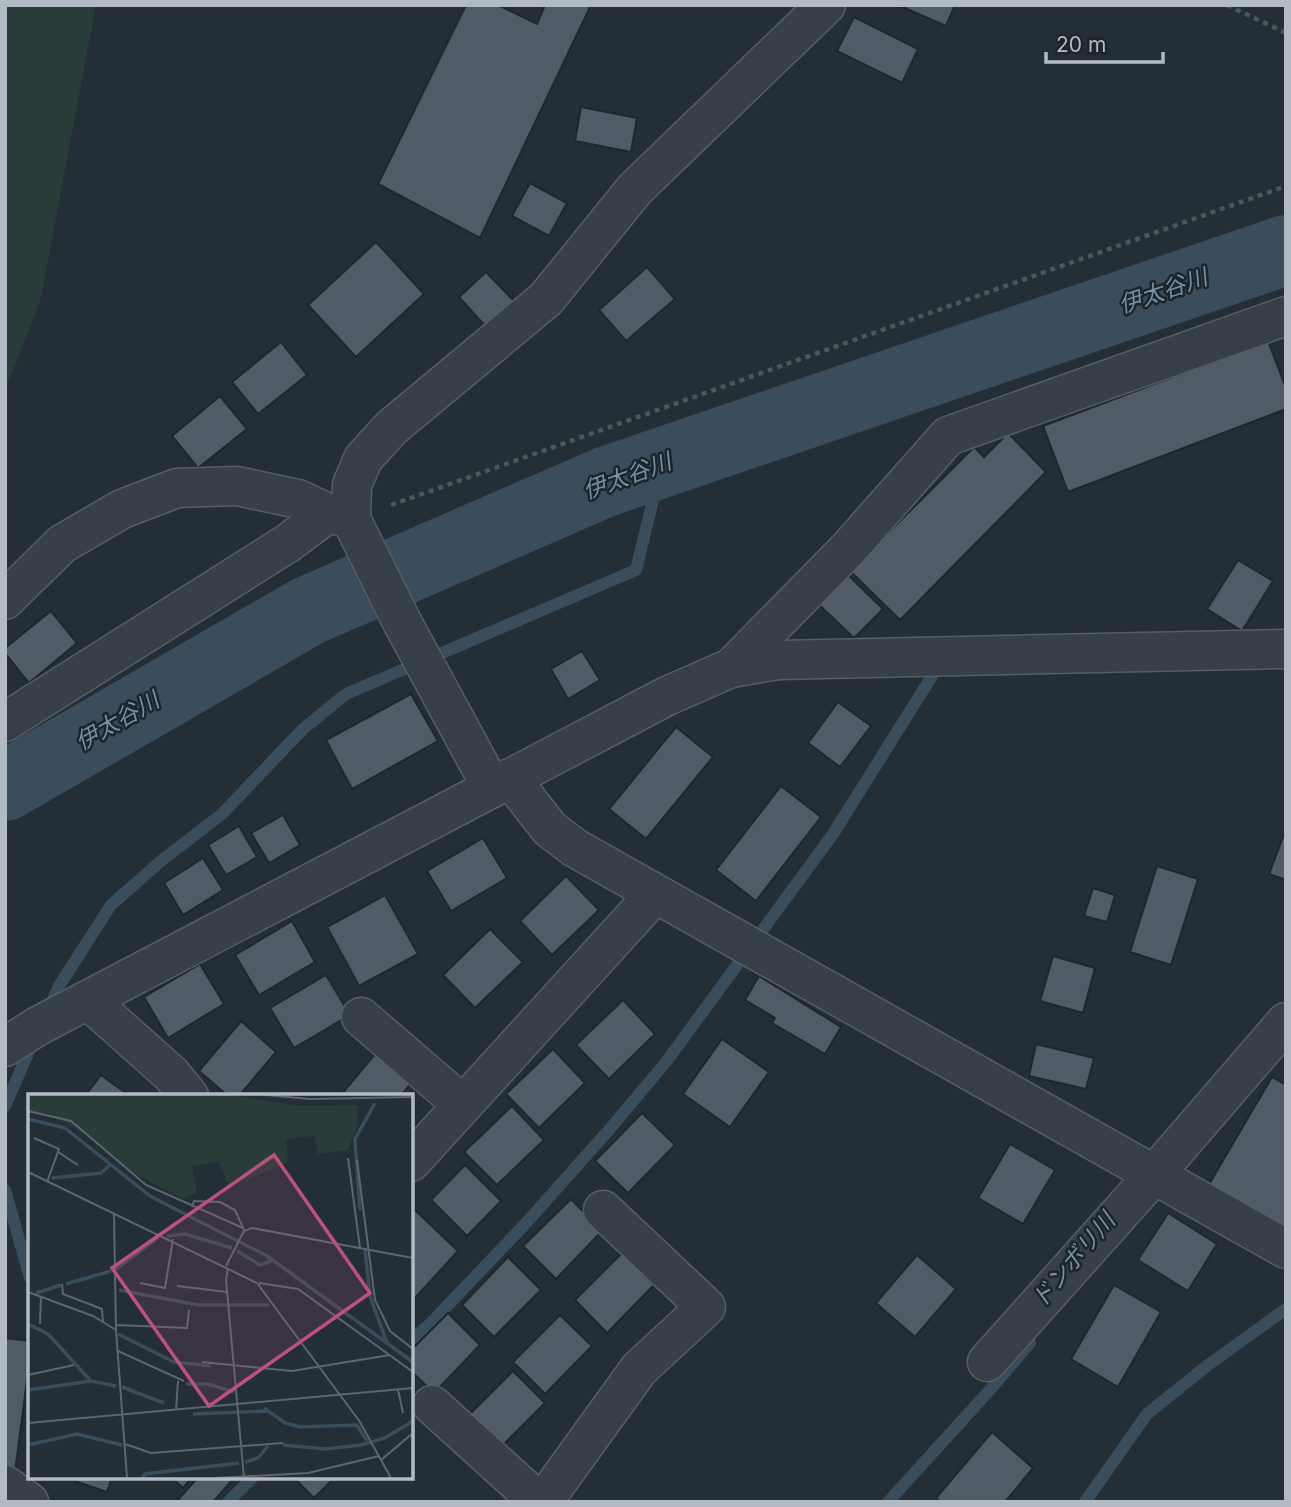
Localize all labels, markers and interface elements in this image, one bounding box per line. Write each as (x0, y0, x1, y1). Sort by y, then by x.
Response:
scale bar (1046, 21, 1163, 65)
text: 20 m (1056, 32, 1106, 57)
water label: 伊太谷川 (1115, 262, 1214, 319)
water label: 伊太谷川 (579, 446, 678, 505)
water label: 伊太谷川 (70, 684, 166, 756)
inset map (28, 1094, 413, 1479)
water label: ドンボリ川 (1025, 1205, 1123, 1313)

